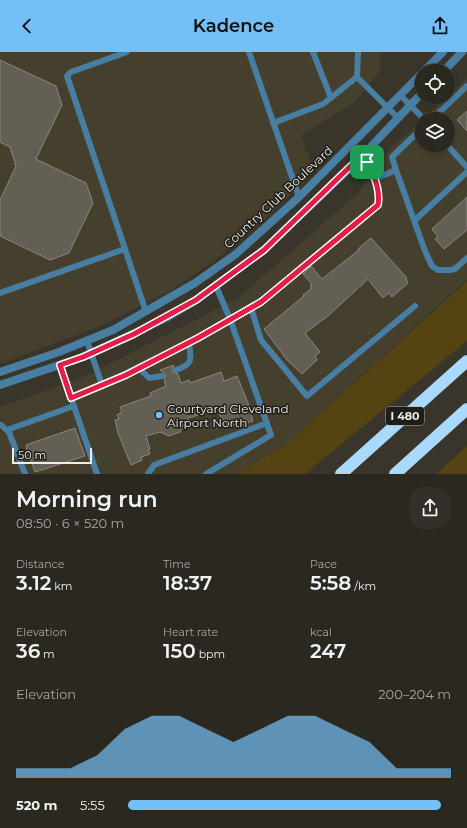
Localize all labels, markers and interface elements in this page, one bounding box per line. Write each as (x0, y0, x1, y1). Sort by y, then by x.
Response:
icon: back (16, 15, 38, 37)
text: Kadence (193, 15, 274, 37)
icon: share (429, 15, 451, 37)
map controls (415, 64, 455, 152)
button: locate (415, 64, 455, 104)
button: layers (415, 112, 455, 152)
street label: Country Club Boulevard (220, 143, 336, 251)
pin (350, 145, 384, 179)
icon: arrive (356, 151, 378, 173)
place label: Courtyard Cleveland Airport North (167, 401, 289, 430)
road number: I 480 (386, 407, 424, 425)
marker: Courtyard Cleveland Airport North (154, 410, 164, 420)
scale bar (12, 446, 92, 465)
text: 50 m (18, 448, 46, 462)
text: Morning run (16, 486, 157, 513)
button: share (409, 487, 451, 529)
text: 08:50 · 6 × 520 m (16, 515, 124, 531)
text: Distance (16, 557, 64, 571)
text: Time (163, 557, 191, 571)
text: Pace (310, 557, 337, 571)
text: 3.12 (16, 571, 51, 595)
text: 18:37 (163, 571, 212, 595)
text: 5:58 (310, 571, 351, 595)
text: km (51, 579, 73, 593)
text: /km (351, 579, 376, 593)
text: Elevation (16, 625, 67, 639)
text: Heart rate (163, 625, 218, 639)
text: kcal (310, 625, 332, 639)
text: 36 (16, 639, 40, 663)
text: 150 (163, 639, 196, 663)
text: 247 (310, 639, 346, 663)
text: m (40, 647, 55, 661)
text: bpm (196, 647, 225, 661)
text: Elevation (16, 686, 76, 702)
text: 200–204 m (378, 686, 451, 702)
text: 520 m (16, 797, 57, 813)
text: 5:55 (80, 797, 105, 813)

